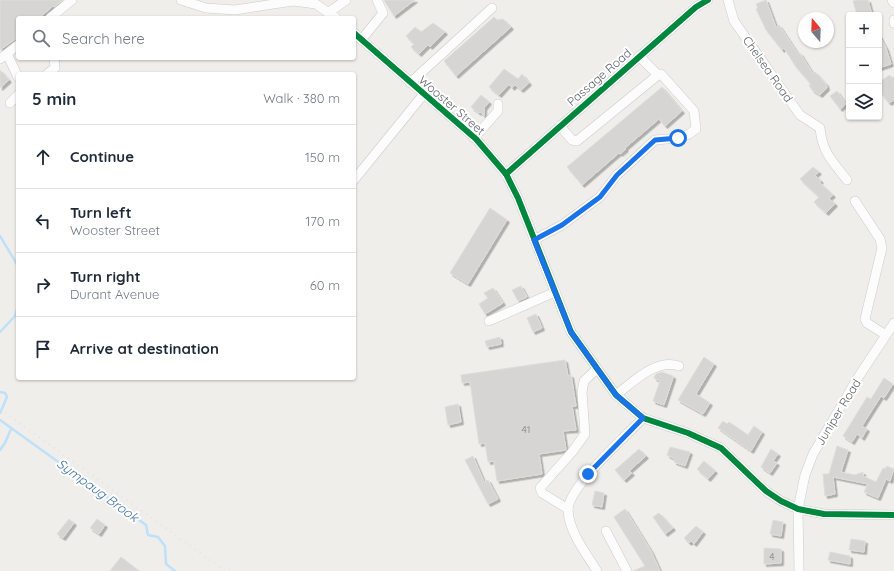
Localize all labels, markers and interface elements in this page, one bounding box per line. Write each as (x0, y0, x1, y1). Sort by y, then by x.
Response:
north arrow (798, 12, 834, 48)
map controls (846, 12, 882, 120)
button: + (846, 12, 882, 48)
search box (16, 16, 356, 60)
icon: search (30, 27, 52, 49)
text: Search here (62, 29, 145, 48)
street label: Chelsea Road (740, 33, 796, 105)
street label: Passage Road (564, 45, 634, 109)
button: − (846, 48, 882, 84)
street label: Wooster Street (416, 72, 488, 138)
button: layers (846, 84, 882, 120)
text: 5 min (32, 88, 76, 109)
text: Walk · 380 m (263, 90, 340, 106)
route start (669, 129, 687, 147)
icon: ahead (32, 146, 54, 168)
text: Continue (70, 147, 134, 166)
text: 150 m (305, 149, 340, 165)
text: Turn left (70, 203, 132, 222)
icon: left (32, 210, 54, 232)
text: 170 m (305, 213, 340, 229)
text: Wooster Street (70, 222, 160, 238)
text: Turn right (70, 267, 141, 286)
icon: right (32, 274, 54, 296)
text: 60 m (310, 277, 340, 293)
text: Durant Avenue (70, 286, 159, 302)
icon: arrive (32, 338, 54, 360)
text: Arrive at destination (70, 339, 219, 358)
street label: Juniper Road (812, 376, 864, 448)
house number: 41 (522, 423, 530, 436)
water label: Sympaug Brook (54, 455, 143, 526)
route end (579, 465, 597, 483)
house number: 4 (769, 550, 775, 563)

